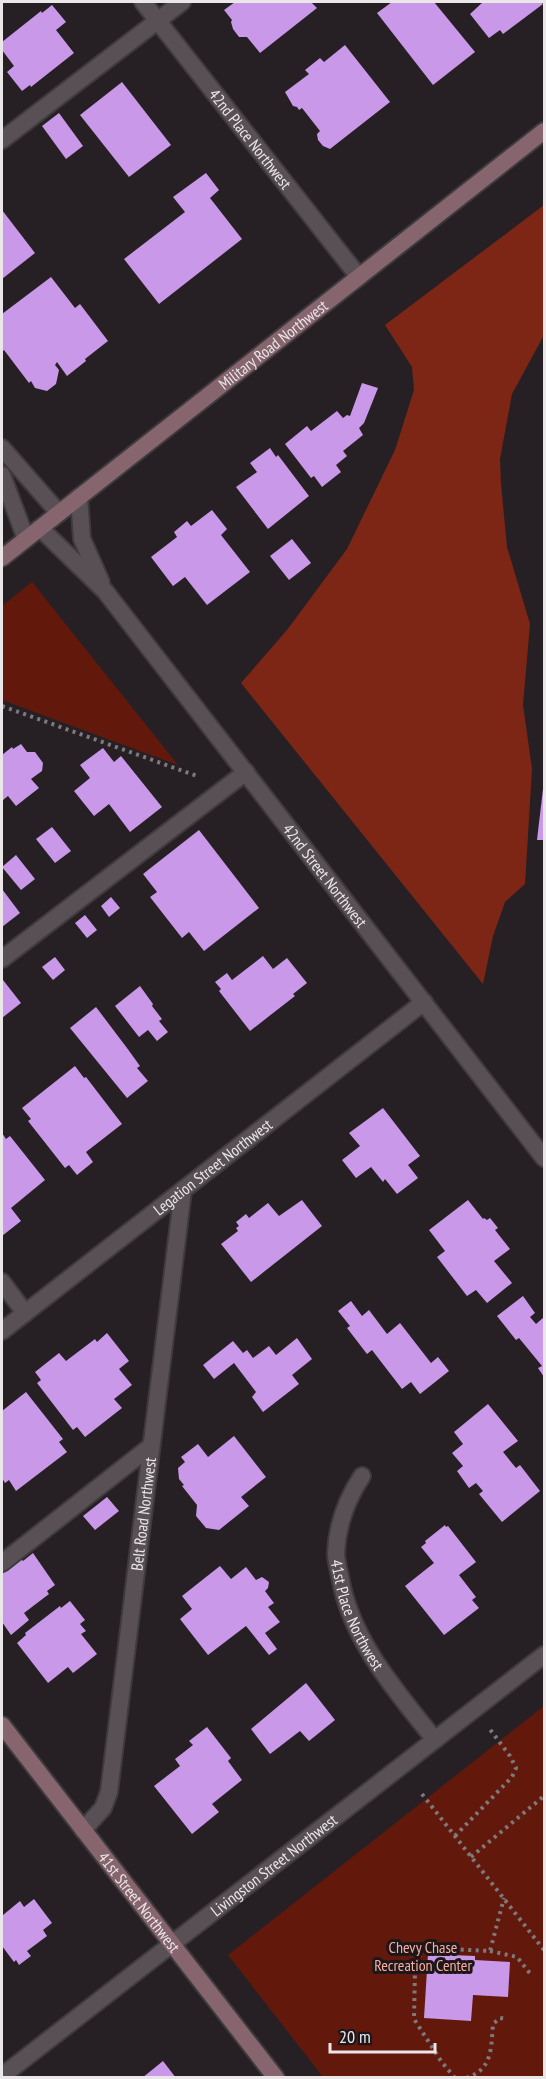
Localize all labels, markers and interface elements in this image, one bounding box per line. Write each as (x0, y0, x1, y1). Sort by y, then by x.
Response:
street label: 42nd Place Northwest (205, 85, 296, 193)
street label: Military Road Northwest (214, 295, 332, 394)
street label: 42nd Street Northwest (279, 819, 372, 932)
street label: Legation Street Northwest (149, 1114, 276, 1219)
street label: Belt Road Northwest (126, 1456, 160, 1572)
street label: 41st Place Northwest (327, 1558, 389, 1674)
street label: Livingston Street Northwest (206, 1809, 341, 1920)
street label: 41st Street Northwest (94, 1848, 185, 1957)
park label: Chevy Chase Recreation Center (374, 1937, 472, 1975)
scale bar (330, 2016, 435, 2054)
text: 20 m (339, 2025, 371, 2048)

